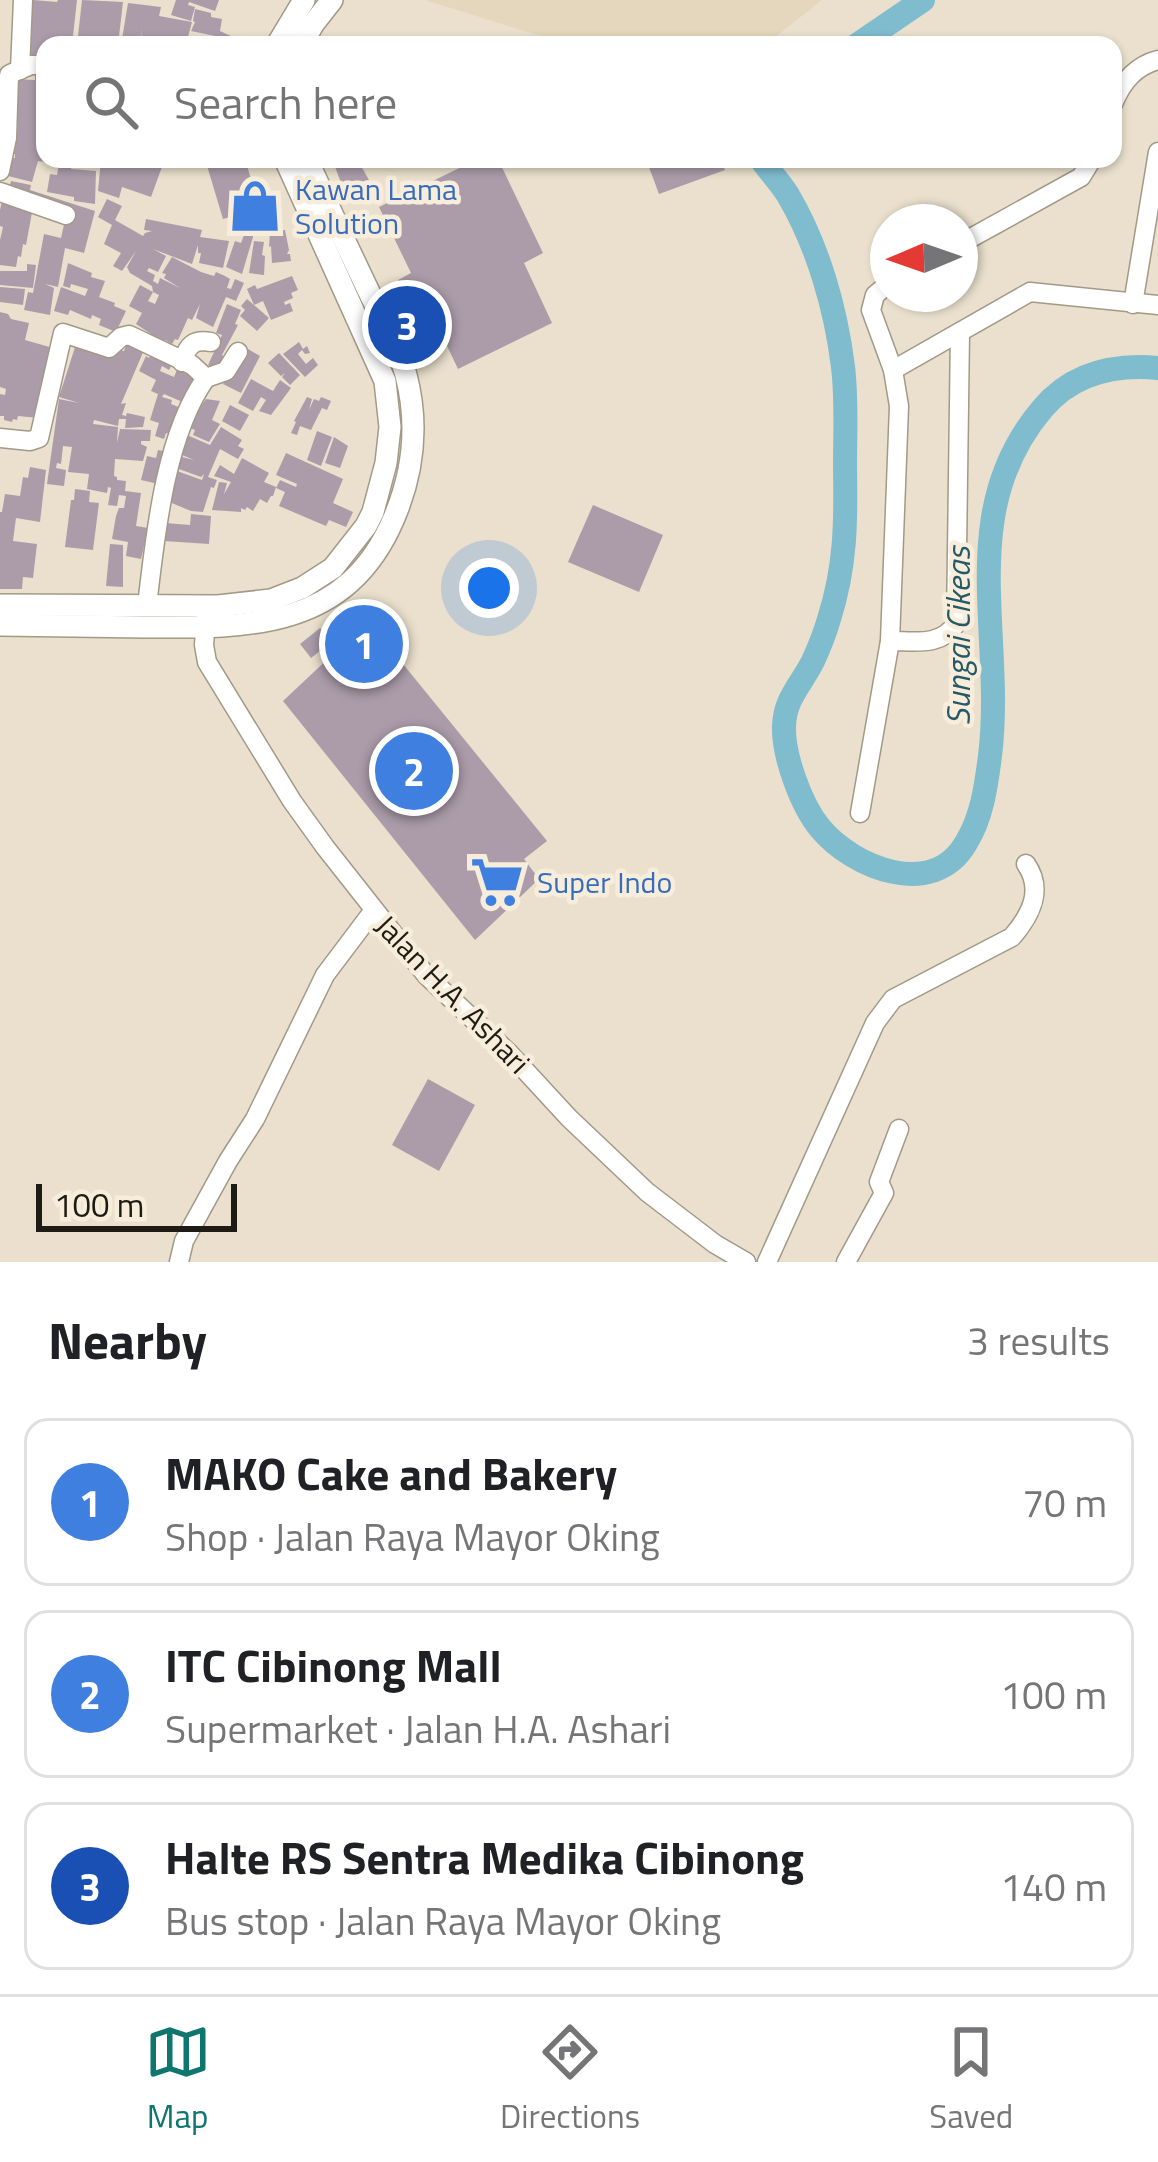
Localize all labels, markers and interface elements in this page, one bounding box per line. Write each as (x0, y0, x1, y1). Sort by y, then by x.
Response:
search box (36, 36, 1122, 168)
text: Search here (174, 68, 397, 136)
icon: search (78, 69, 144, 135)
place label: Kawan Lama Solution (295, 166, 457, 246)
shop icon: Kawan Lama Solution (226, 177, 284, 235)
north arrow (870, 204, 978, 312)
pin: 3 (368, 280, 446, 370)
water label: Sungai Cikeas (933, 545, 983, 725)
your location (459, 558, 519, 618)
pin: 1 (325, 599, 403, 689)
pin: 2 (375, 726, 453, 816)
supermarket icon: Super Indo (468, 853, 526, 911)
place label: Super Indo (537, 859, 672, 905)
street label: Jalan H.A. Ashari (365, 904, 541, 1084)
scale bar (36, 1178, 237, 1231)
text: 100 m (54, 1180, 144, 1230)
text: Nearby (48, 1301, 207, 1379)
text: 3 results (967, 1311, 1110, 1370)
text: MAKO Cake and Bakery (165, 1439, 617, 1507)
text: 1 (79, 1473, 101, 1532)
text: 70 m (1022, 1473, 1107, 1532)
text: Shop · Jalan Raya Mayor Oking (165, 1507, 660, 1566)
text: ITC Cibinong Mall (165, 1631, 502, 1699)
text: 2 (79, 1665, 101, 1724)
text: 100 m (1000, 1665, 1107, 1724)
text: Supermarket · Jalan H.A. Ashari (165, 1699, 671, 1758)
text: Halte RS Sentra Medika Cibinong (165, 1823, 804, 1891)
text: 3 (79, 1857, 101, 1916)
text: 140 m (1000, 1857, 1107, 1916)
text: Bus stop · Jalan Raya Mayor Oking (165, 1891, 721, 1950)
tab: Map (145, 2019, 211, 2141)
tab: Directions (500, 2019, 640, 2141)
tab: Saved (929, 2019, 1013, 2141)

